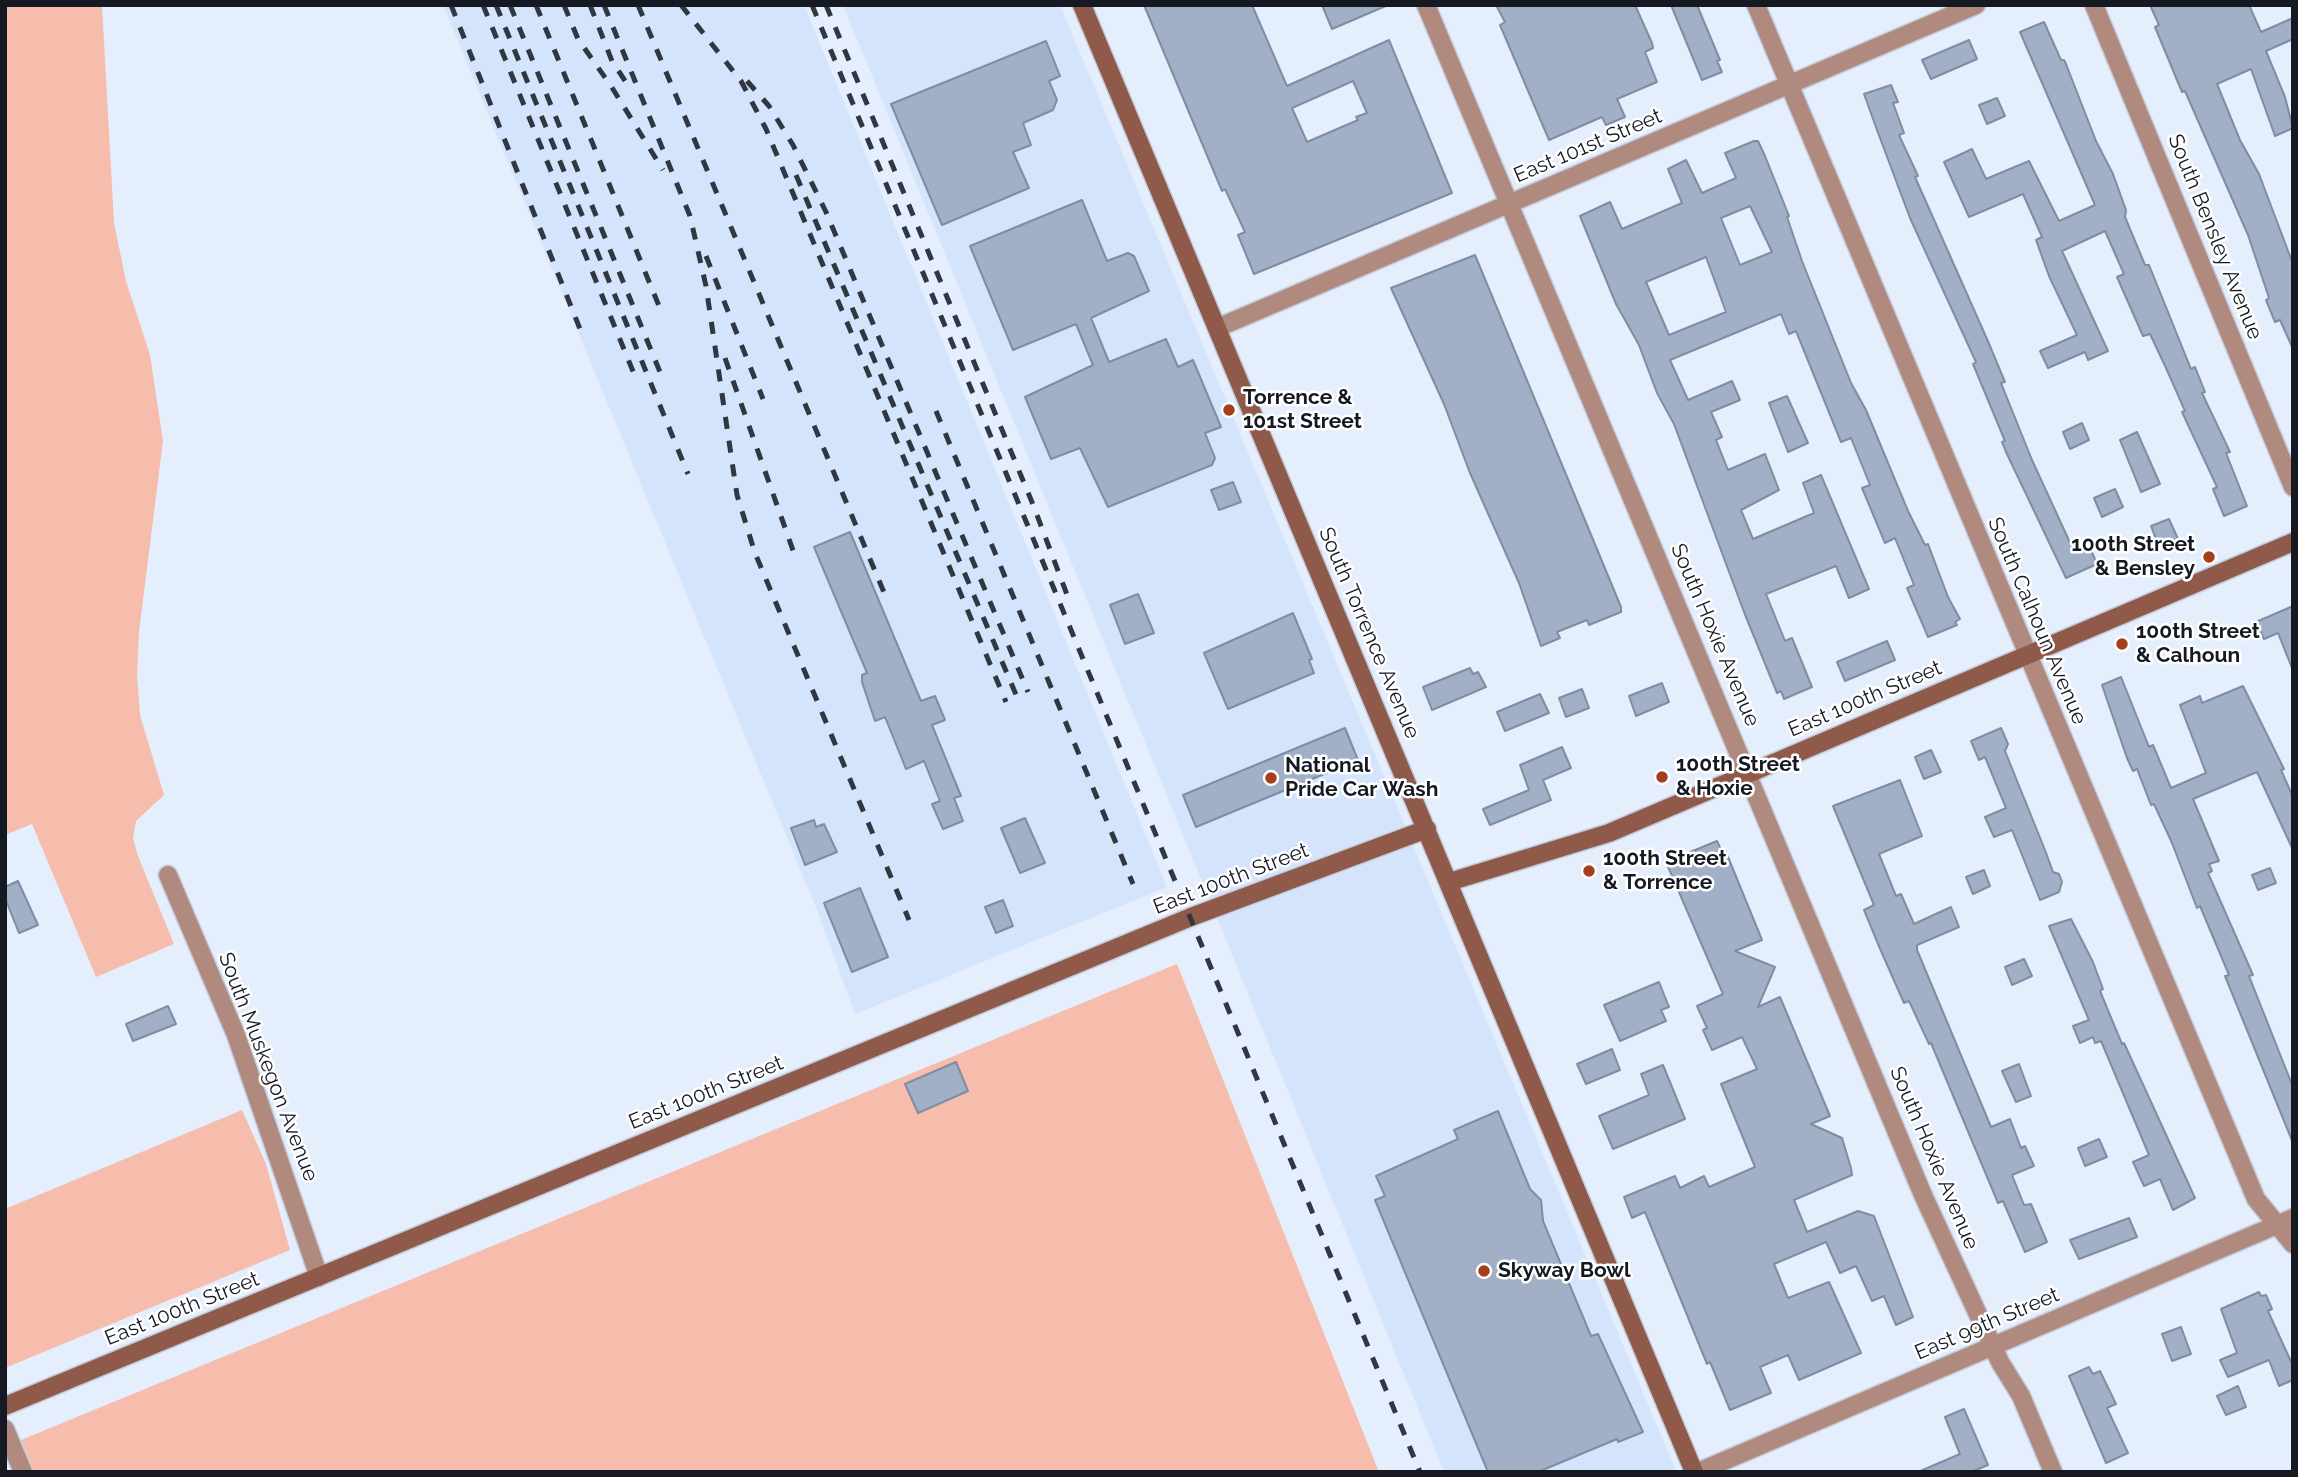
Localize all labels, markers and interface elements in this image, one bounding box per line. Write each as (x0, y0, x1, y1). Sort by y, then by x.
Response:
street label: East 101st Street (1510, 103, 1666, 189)
street label: South Bensley Avenue (2162, 131, 2268, 343)
place label: Torrence & 101st Street (1243, 385, 1362, 435)
marker: Torrence & 101st Street (1221, 402, 1237, 418)
street label: South Calhoun Avenue (1982, 514, 2092, 728)
street label: South Torrence Avenue (1313, 524, 1425, 742)
place label: 100th Street & Bensley (2071, 532, 2195, 582)
street label: South Hoxie Avenue (1665, 540, 1765, 730)
marker: 100th Street & Bensley (2201, 549, 2217, 565)
place label: 100th Street & Calhoun (2136, 619, 2260, 669)
marker: 100th Street & Calhoun (2114, 636, 2130, 652)
street label: East 100th Street (1784, 655, 1946, 743)
place label: 100th Street & Hoxie (1676, 752, 1800, 802)
place label: National Pride Car Wash (1285, 753, 1438, 803)
marker: 100th Street & Hoxie (1654, 769, 1670, 785)
marker: National Pride Car Wash (1263, 770, 1279, 786)
street label: East 100th Street (1150, 838, 1312, 920)
place label: 100th Street & Torrence (1603, 846, 1727, 896)
marker: 100th Street & Torrence (1581, 863, 1597, 879)
street label: South Muskegon Avenue (213, 949, 323, 1185)
street label: East 100th Street (625, 1051, 787, 1135)
street label: South Hoxie Avenue (1884, 1063, 1984, 1253)
place label: Skyway Bowl (1498, 1258, 1631, 1284)
marker: Skyway Bowl (1476, 1263, 1492, 1279)
street label: East 100th Street (101, 1267, 263, 1351)
street label: East 99th Street (1911, 1282, 2063, 1366)

